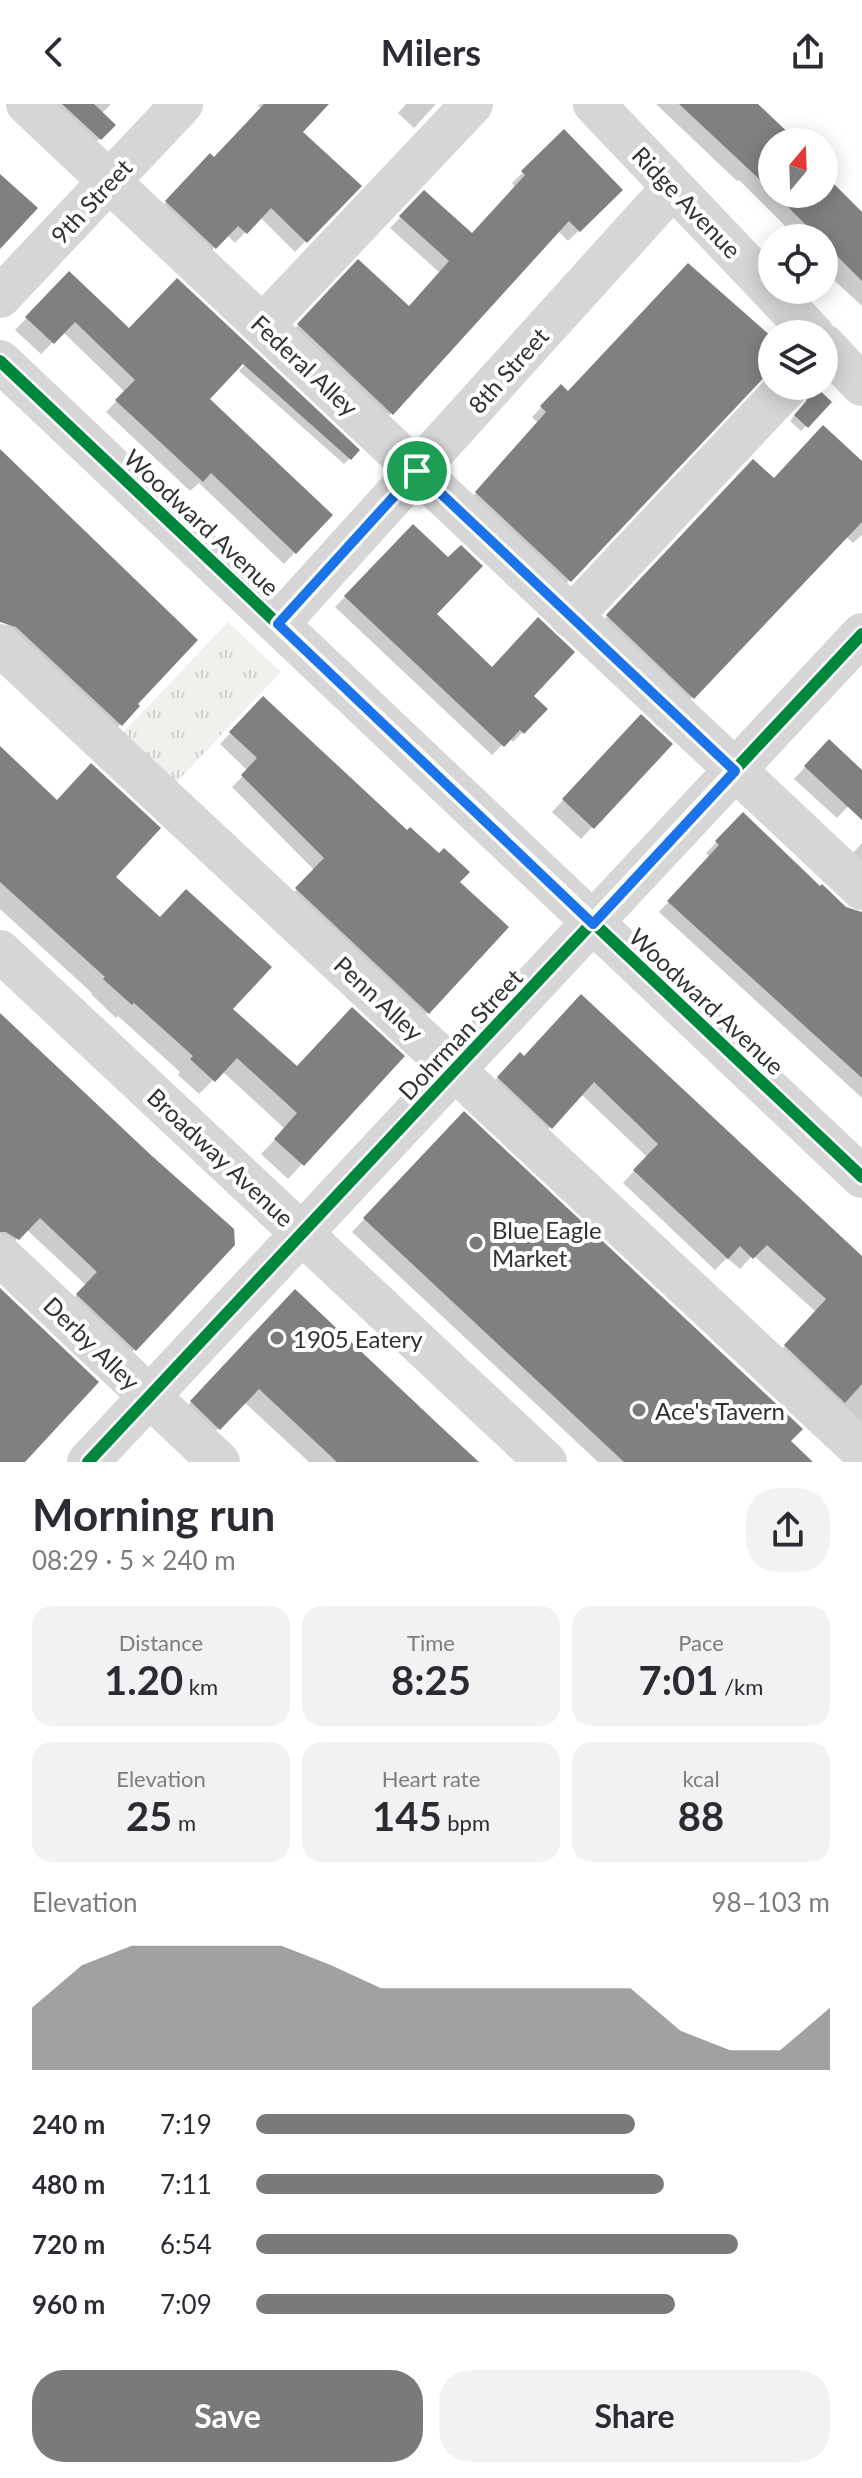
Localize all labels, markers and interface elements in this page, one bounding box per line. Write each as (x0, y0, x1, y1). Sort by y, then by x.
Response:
icon: back (32, 30, 76, 74)
text: Milers (381, 30, 481, 74)
icon: share (786, 30, 830, 74)
north arrow (758, 128, 838, 208)
map controls (758, 128, 838, 400)
street label: Ridge Avenue (627, 140, 747, 264)
street label: 9th Street (44, 152, 138, 249)
button: locate (758, 224, 838, 304)
street label: Federal Alley (246, 308, 365, 422)
button: layers (758, 320, 838, 400)
street label: 8th Street (462, 321, 554, 419)
pin (383, 437, 451, 505)
street label: Woodward Avenue (119, 443, 285, 601)
icon: arrive (395, 449, 439, 493)
street label: Woodward Avenue (624, 922, 790, 1080)
street label: Penn Alley (329, 950, 430, 1047)
street label: Dohrman Street (392, 962, 528, 1105)
street label: Broadway Avenue (142, 1082, 300, 1232)
place label: Blue Eagle Market (492, 1215, 602, 1272)
marker: Blue Eagle Market (467, 1234, 485, 1252)
street label: Derby Alley (38, 1290, 146, 1396)
place label: 1905 Eatery (293, 1324, 423, 1353)
marker: 1905 Eatery (268, 1329, 286, 1347)
place label: Ace's Tavern (655, 1396, 785, 1425)
marker: Ace's Tavern (630, 1401, 648, 1419)
text: Morning run (32, 1488, 275, 1540)
button: share (746, 1488, 830, 1572)
text: 08:29 · 5 × 240 m (32, 1544, 236, 1576)
text: Distance (119, 1629, 203, 1656)
text: Time (407, 1629, 455, 1656)
text: Pace (678, 1629, 724, 1656)
text: 1.20 (104, 1656, 183, 1704)
text: 8:25 (391, 1656, 471, 1704)
text: 7:01 (639, 1656, 719, 1704)
text: km (183, 1673, 218, 1700)
text: /km (719, 1673, 763, 1700)
text: Elevation (116, 1765, 206, 1792)
text: Heart rate (382, 1765, 480, 1792)
text: kcal (682, 1765, 720, 1792)
text: 25 (126, 1792, 172, 1840)
text: 145 (372, 1792, 442, 1840)
text: 88 (678, 1792, 724, 1840)
text: m (172, 1809, 196, 1836)
text: bpm (442, 1809, 490, 1836)
text: Elevation (32, 1886, 138, 1918)
text: 98–103 m (711, 1886, 830, 1918)
text: 240 m (32, 2108, 105, 2140)
text: 7:19 (160, 2108, 212, 2140)
text: 480 m (32, 2168, 105, 2200)
text: 7:11 (160, 2168, 212, 2200)
text: 720 m (32, 2228, 105, 2260)
text: 6:54 (160, 2228, 212, 2260)
text: 960 m (32, 2288, 105, 2320)
text: 7:09 (160, 2288, 212, 2320)
button: Save (32, 2370, 423, 2462)
button: Share (439, 2370, 830, 2462)

